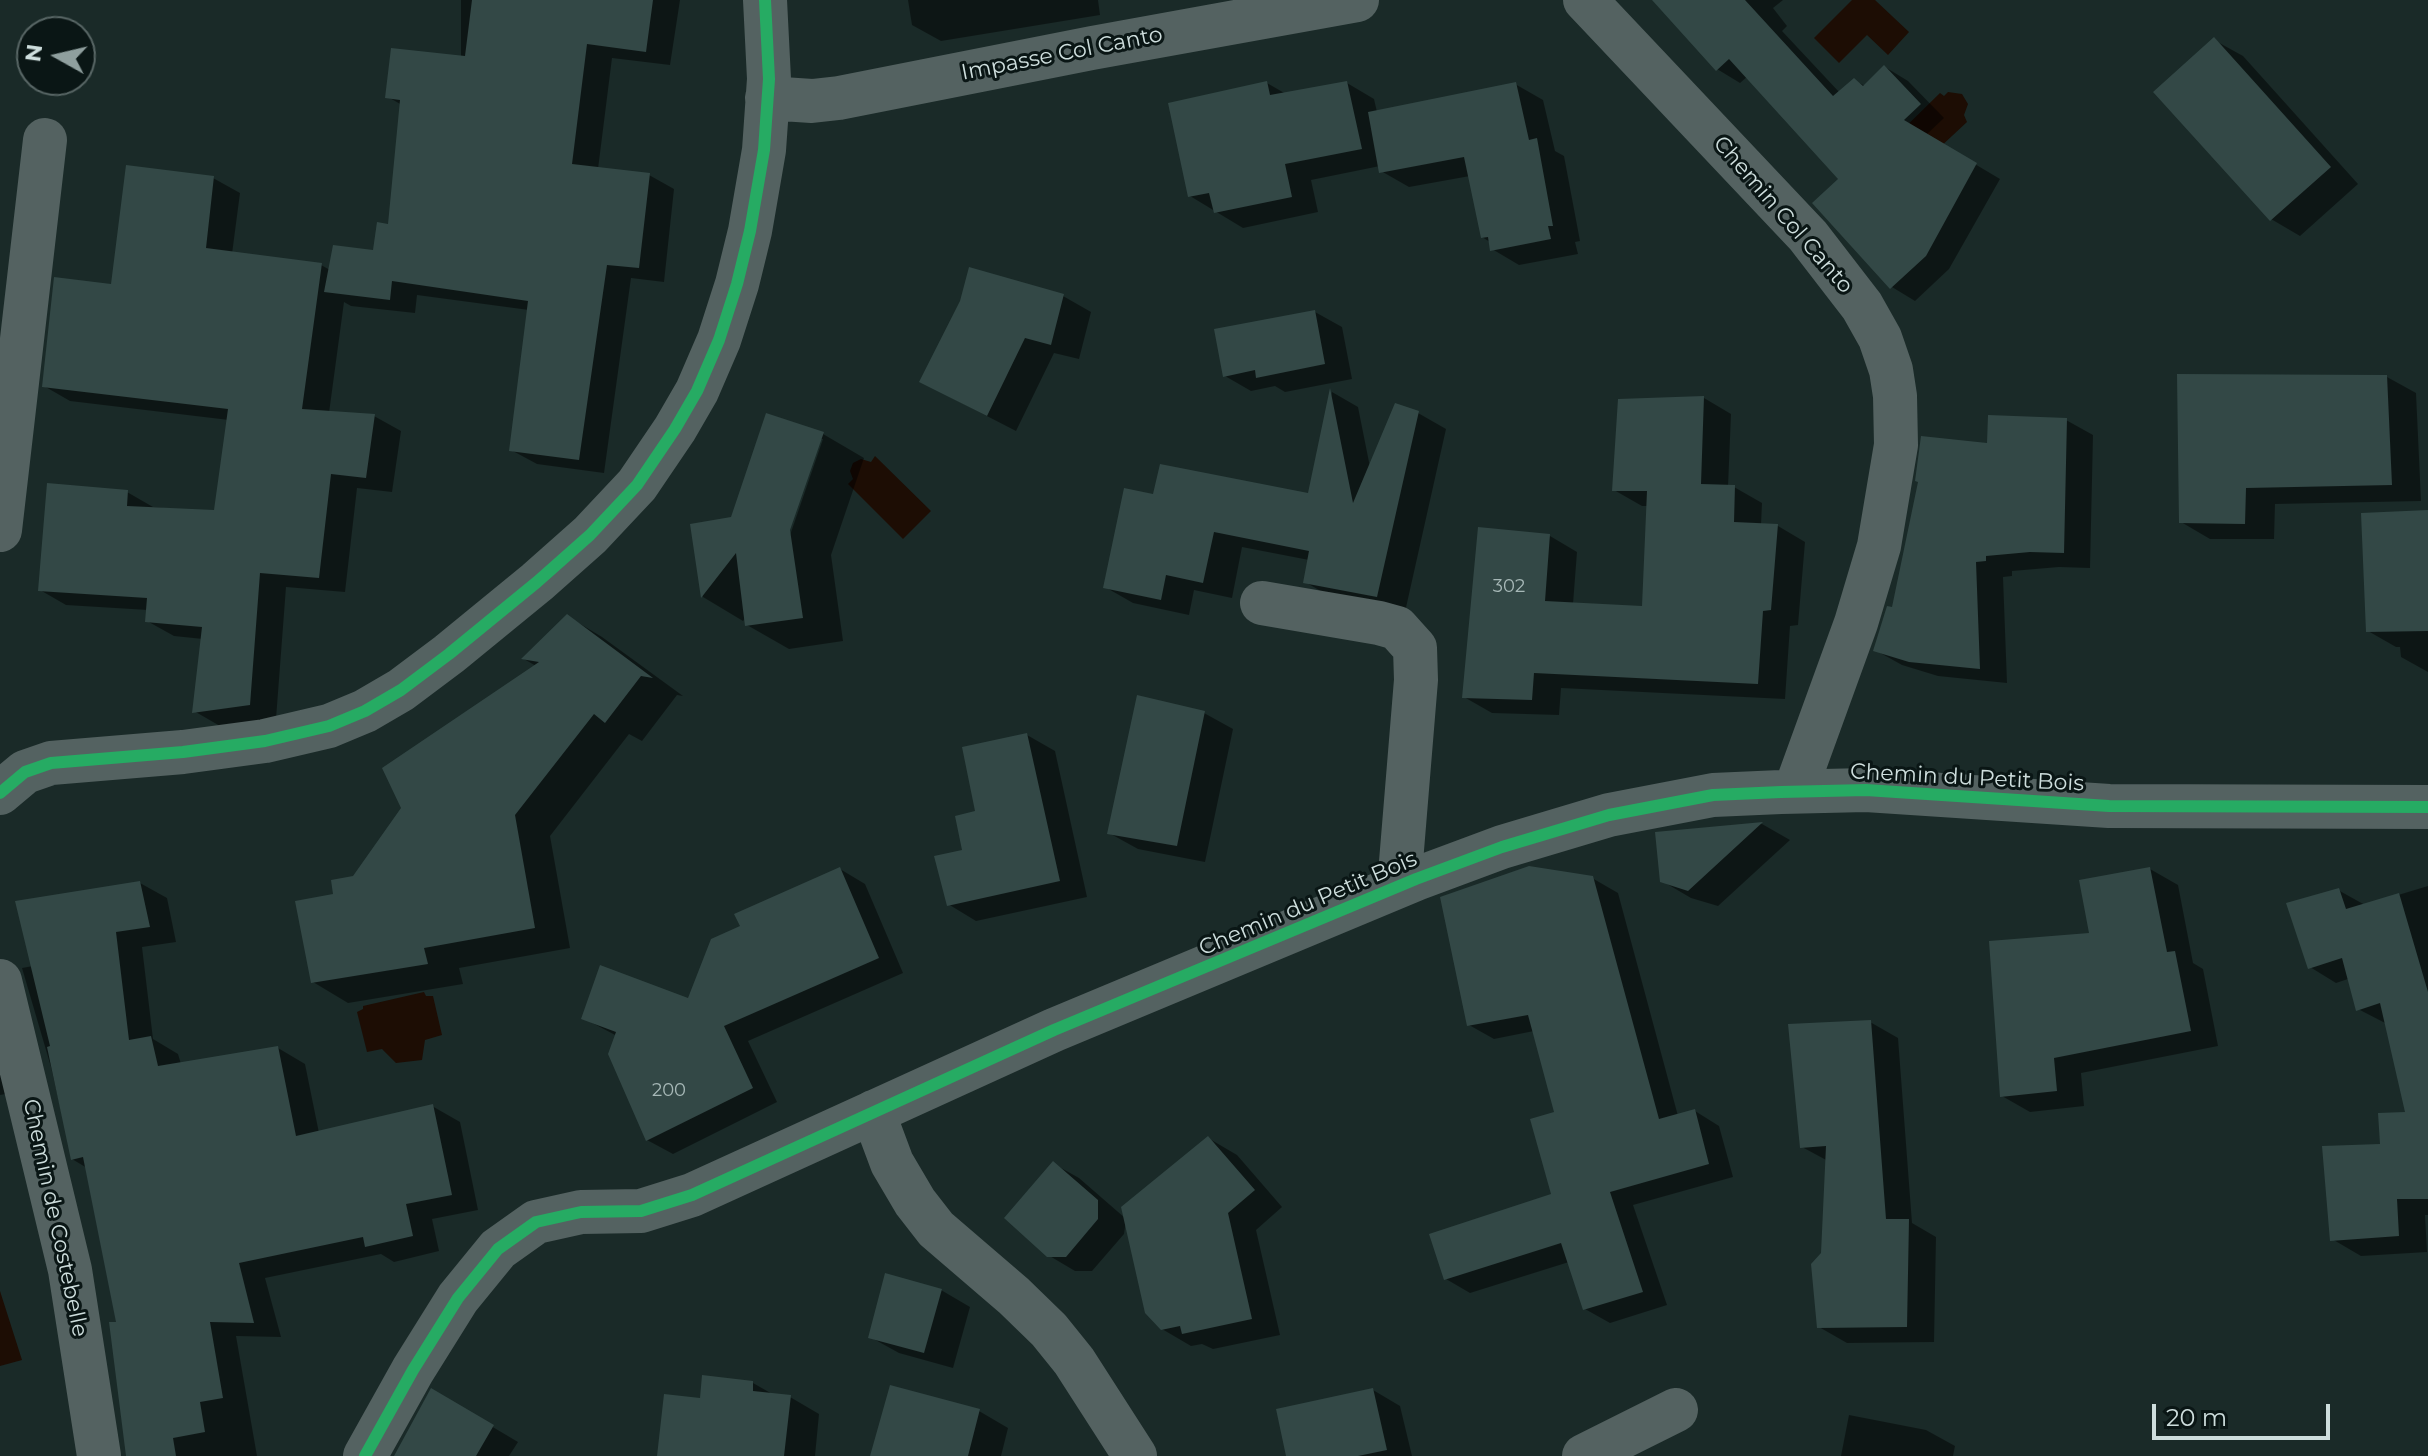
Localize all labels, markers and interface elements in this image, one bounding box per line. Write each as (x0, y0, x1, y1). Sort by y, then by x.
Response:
north arrow (16, 16, 96, 96)
street label: Impasse Col Canto (959, 22, 1165, 86)
text: N (19, 42, 48, 64)
street label: Chemin Col Canto (1707, 131, 1859, 299)
house number: 302 (1493, 576, 1525, 598)
street label: Chemin du Petit Bois (1849, 759, 2085, 797)
street label: Chemin du Petit Bois (1195, 846, 1421, 962)
house number: 200 (652, 1080, 686, 1102)
street label: Chemin de Costebelle (17, 1097, 93, 1339)
scale bar (2156, 1388, 2334, 1438)
text: 20 m (2166, 1403, 2227, 1432)

